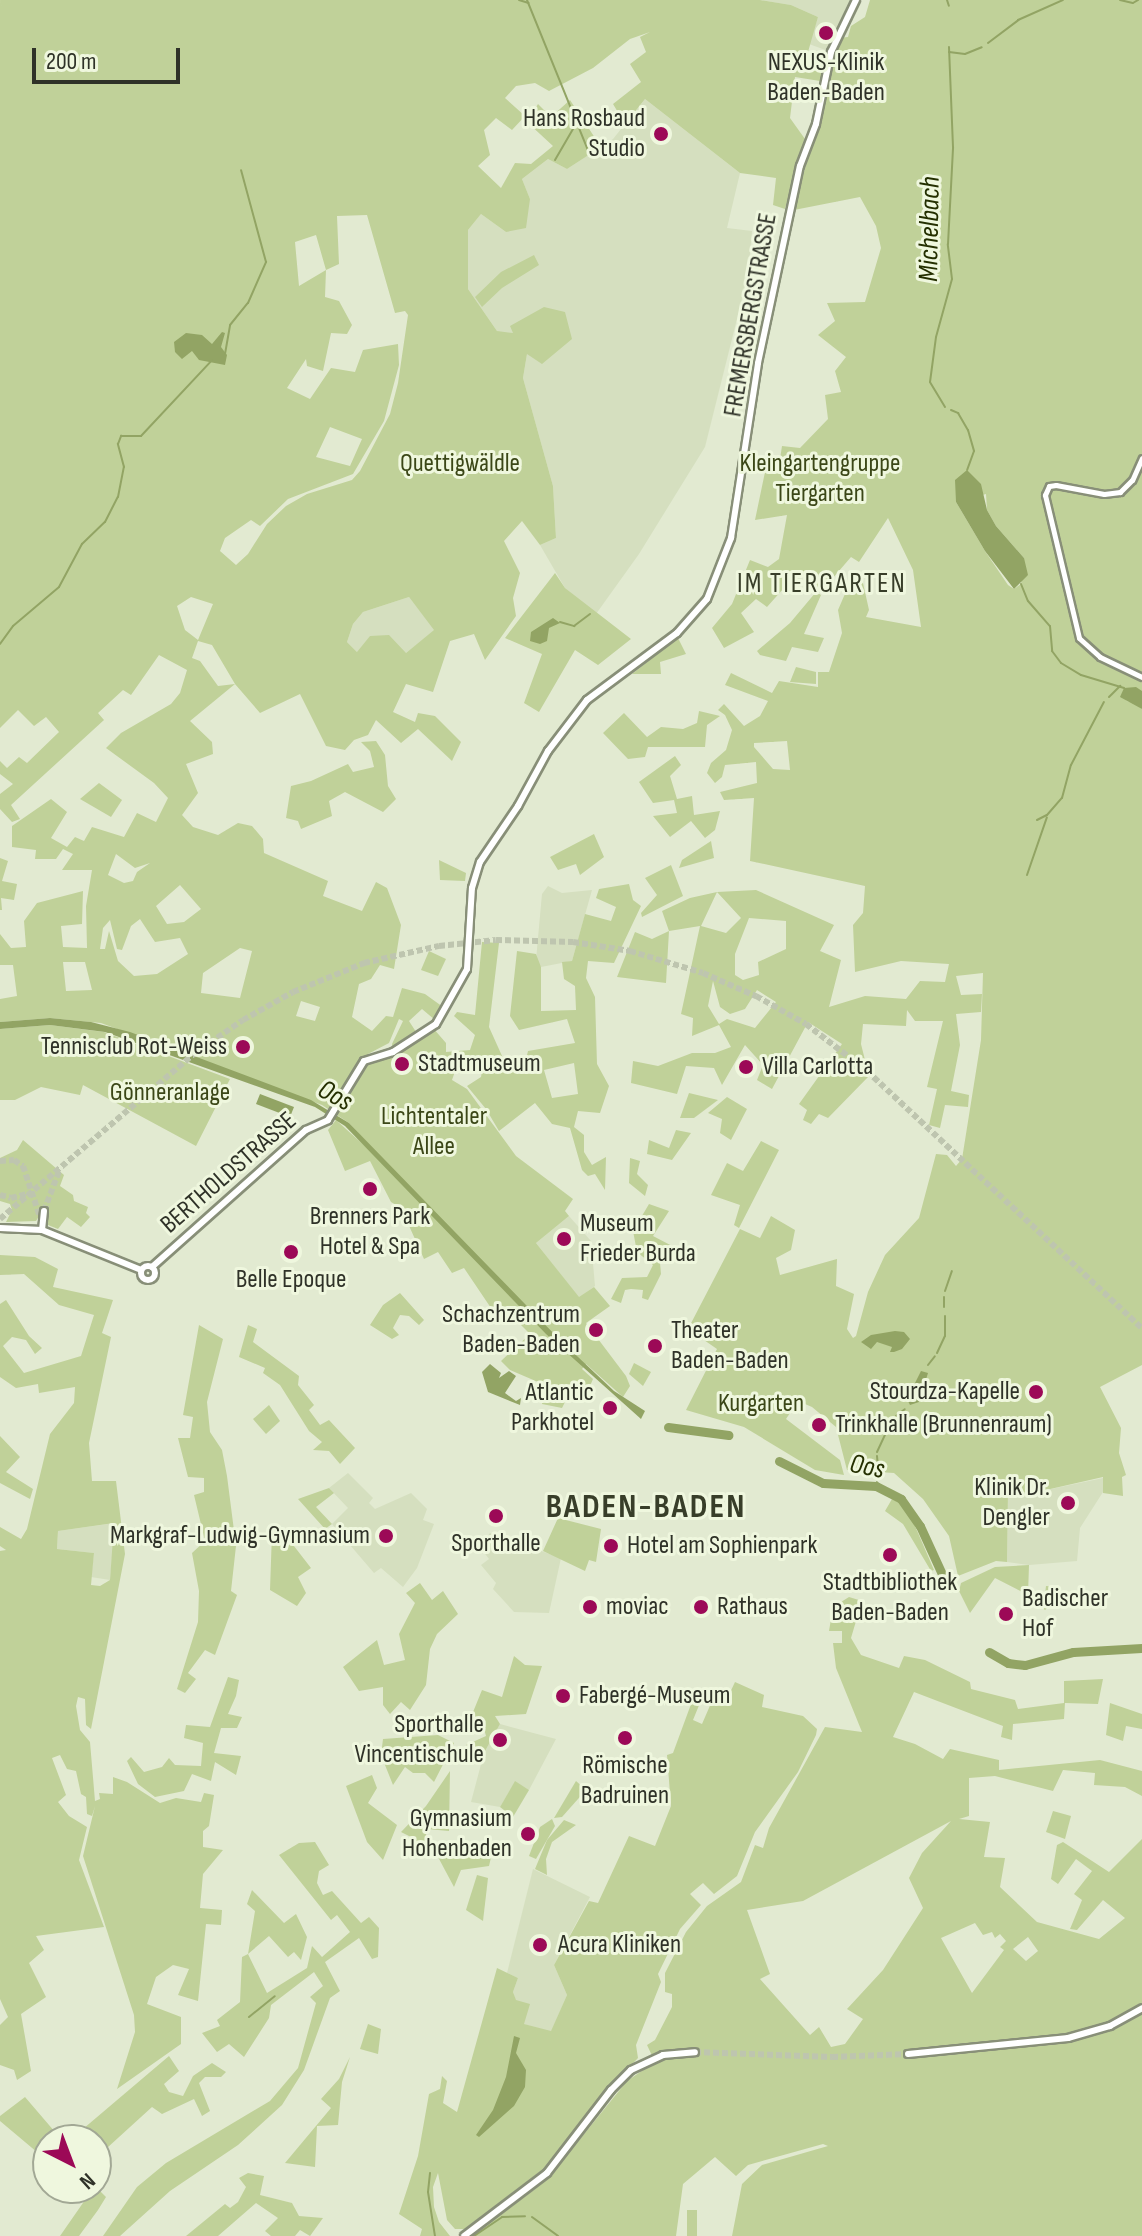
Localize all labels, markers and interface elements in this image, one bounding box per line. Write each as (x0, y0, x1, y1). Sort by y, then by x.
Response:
marker: NEXUS-Klinik Baden-Baden (815, 22, 837, 44)
scale bar (36, 32, 184, 82)
text: 200 m (46, 47, 97, 76)
place label: NEXUS-Klinik Baden-Baden (767, 47, 885, 108)
place label: Hans Rosbaud Studio (523, 103, 645, 164)
marker: Hans Rosbaud Studio (652, 125, 670, 143)
water label: Michelbach (912, 176, 948, 282)
street label: FREMERSBERGSTRASSE (718, 211, 784, 419)
park label: Quettigwäldle (400, 448, 520, 480)
park label: Kleingartengruppe Tiergarten (740, 448, 900, 510)
district label: IM TIERGARTEN (737, 567, 907, 601)
place label: Tennisclub Rot-Weiss (41, 1031, 227, 1063)
marker: Tennisclub Rot-Weiss (234, 1038, 252, 1056)
place label: Stadtmuseum (418, 1048, 541, 1080)
place label: Villa Carlotta (762, 1051, 873, 1083)
marker: Stadtmuseum (393, 1055, 411, 1073)
marker: Villa Carlotta (737, 1058, 755, 1076)
water label: Oos (312, 1073, 358, 1119)
park label: Gönneranlage (110, 1077, 230, 1109)
park label: Lichtentaler Allee (381, 1101, 487, 1162)
street label: BERTHOLDSTRASSE (155, 1106, 303, 1240)
marker: Brenners Park Hotel & Spa (361, 1180, 379, 1198)
place label: Brenners Park Hotel & Spa (310, 1201, 430, 1262)
place label: Museum Frieder Burda (580, 1208, 696, 1270)
marker: Museum Frieder Burda (555, 1230, 573, 1248)
marker: Belle Epoque (282, 1243, 300, 1261)
place label: Belle Epoque (236, 1264, 346, 1296)
place label: Schachzentrum Baden-Baden (442, 1299, 580, 1360)
place label: Theater Baden-Baden (671, 1315, 789, 1376)
marker: Schachzentrum Baden-Baden (587, 1321, 605, 1339)
marker: Theater Baden-Baden (646, 1337, 664, 1355)
place label: Stourdza-Kapelle (870, 1376, 1020, 1408)
place label: Atlantic Parkhotel (511, 1377, 594, 1438)
marker: Stourdza-Kapelle (1027, 1383, 1045, 1401)
park label: Kurgarten (718, 1388, 804, 1420)
marker: Atlantic Parkhotel (601, 1399, 619, 1417)
place label: Trinkhalle (Brunnenraum) (835, 1409, 1052, 1441)
marker: Trinkhalle (Brunnenraum) (810, 1416, 828, 1434)
water label: Oos (847, 1447, 887, 1487)
place label: Klinik Dr. Dengler (974, 1472, 1050, 1534)
district label: BADEN-BADEN (546, 1487, 746, 1527)
marker: Klinik Dr. Dengler (1057, 1492, 1079, 1514)
marker: Sporthalle (487, 1507, 505, 1525)
place label: Markgraf-Ludwig-Gymnasium (110, 1520, 370, 1552)
marker: Markgraf-Ludwig-Gymnasium (377, 1527, 395, 1545)
place label: Sporthalle (451, 1528, 541, 1560)
place label: Hotel am Sophienpark (627, 1530, 817, 1562)
marker: Hotel am Sophienpark (602, 1537, 620, 1555)
marker: Stadtbibliothek Baden-Baden (881, 1546, 899, 1564)
place label: Stadtbibliothek Baden-Baden (823, 1567, 957, 1628)
place label: Badischer Hof (1022, 1583, 1108, 1644)
place label: moviac (606, 1591, 669, 1623)
place label: Rathaus (717, 1591, 788, 1623)
marker: moviac (581, 1598, 599, 1616)
marker: Rathaus (692, 1598, 710, 1616)
marker: Badischer Hof (997, 1605, 1015, 1623)
place label: Fabergé-Museum (579, 1680, 730, 1712)
marker: Fabergé-Museum (554, 1687, 572, 1705)
place label: Sporthalle Vincentischule (354, 1709, 484, 1770)
marker: Römische Badruinen (616, 1729, 634, 1747)
marker: Sporthalle Vincentischule (491, 1731, 509, 1749)
place label: Römische Badruinen (581, 1750, 669, 1812)
place label: Gymnasium Hohenbaden (402, 1803, 512, 1864)
marker: Gymnasium Hohenbaden (519, 1825, 537, 1843)
place label: Acura Kliniken (558, 1929, 681, 1961)
marker: Acura Kliniken (529, 1934, 551, 1956)
north arrow (32, 2124, 112, 2204)
text: N (74, 2167, 100, 2195)

